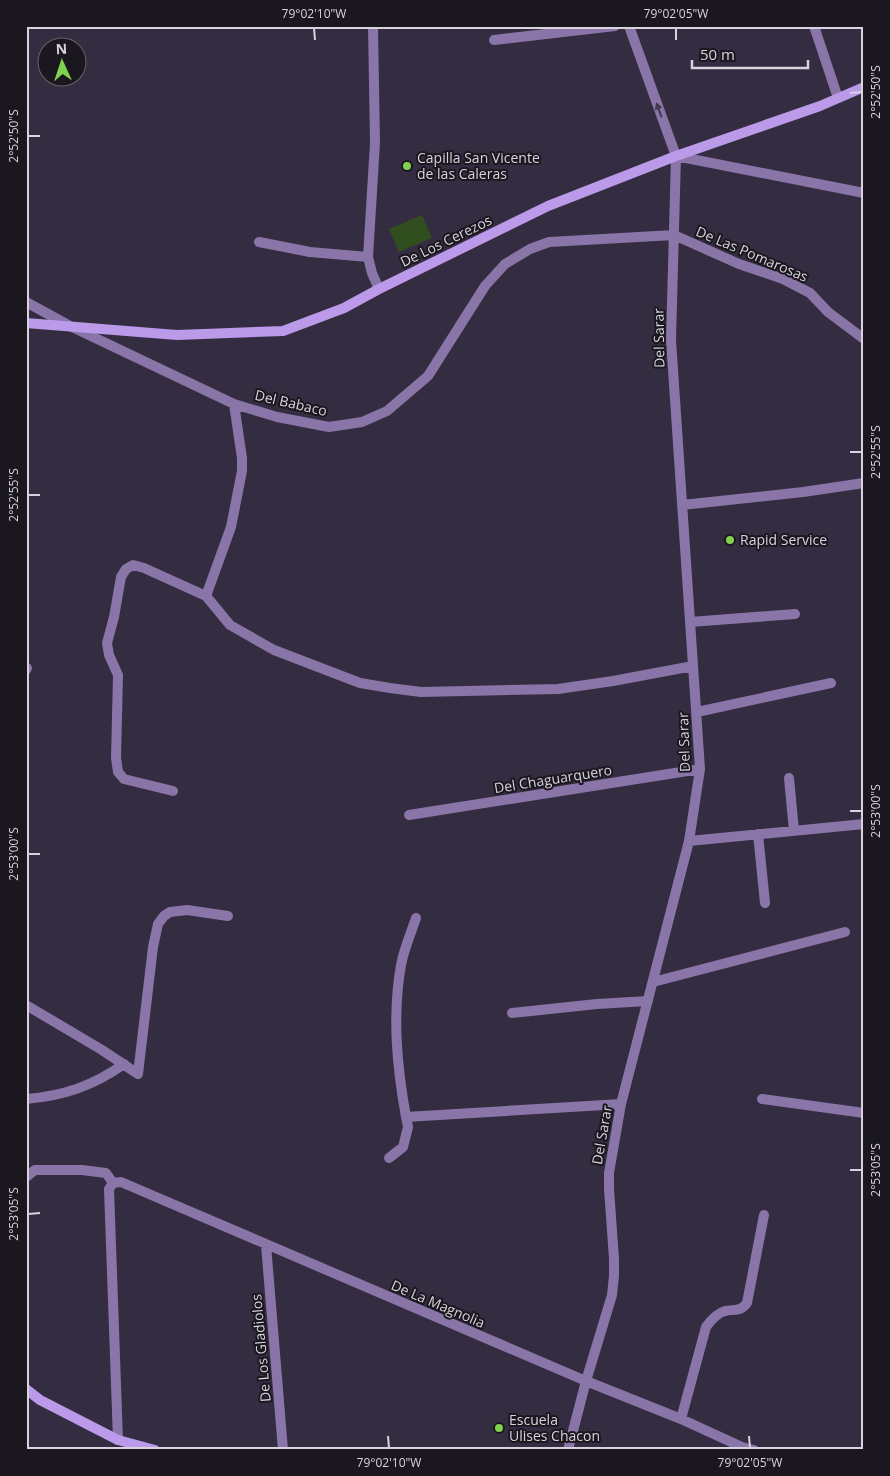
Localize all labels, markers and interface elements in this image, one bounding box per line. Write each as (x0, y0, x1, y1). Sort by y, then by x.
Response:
text: 79°02'10"W (282, 5, 346, 22)
text: 79°02'05"W (644, 5, 708, 22)
north arrow (38, 38, 88, 88)
scale bar (692, 38, 809, 70)
text: N (55, 39, 67, 58)
text: 50 m (700, 44, 735, 64)
text: 2°52'50"S (867, 65, 884, 119)
one-way arrow (655, 103, 662, 118)
text: 2°52'50"S (5, 109, 22, 163)
place label: Capilla San Vicente de las Caleras (417, 148, 540, 183)
marker: Capilla San Vicente de las Caleras (401, 160, 413, 172)
street label: De Los Cerezos (397, 210, 495, 271)
street label: De Las Pomarosas (693, 221, 811, 286)
street label: Del Sarar (648, 308, 669, 368)
street label: Del Babaco (253, 385, 329, 420)
text: 2°52'55"S (867, 425, 884, 479)
text: 2°52'55"S (5, 468, 22, 522)
place label: Rapid Service (740, 530, 827, 549)
marker: Rapid Service (724, 534, 736, 546)
street label: Del Sarar (673, 711, 694, 772)
street label: Del Chaguarquero (493, 760, 613, 797)
text: 2°53'00"S (867, 784, 884, 838)
text: 2°53'00"S (5, 827, 22, 881)
street label: Del Sarar (587, 1104, 616, 1166)
text: 2°53'05"S (867, 1143, 884, 1197)
text: 2°53'05"S (5, 1187, 22, 1241)
street label: De La Magnolia (388, 1275, 488, 1332)
street label: De Los Gladiolos (246, 1293, 275, 1403)
place label: Escuela Ulises Chacon (509, 1410, 600, 1445)
marker: Escuela Ulises Chacon (493, 1422, 505, 1434)
text: 79°02'10"W (357, 1454, 421, 1471)
text: 79°02'05"W (718, 1454, 782, 1471)

